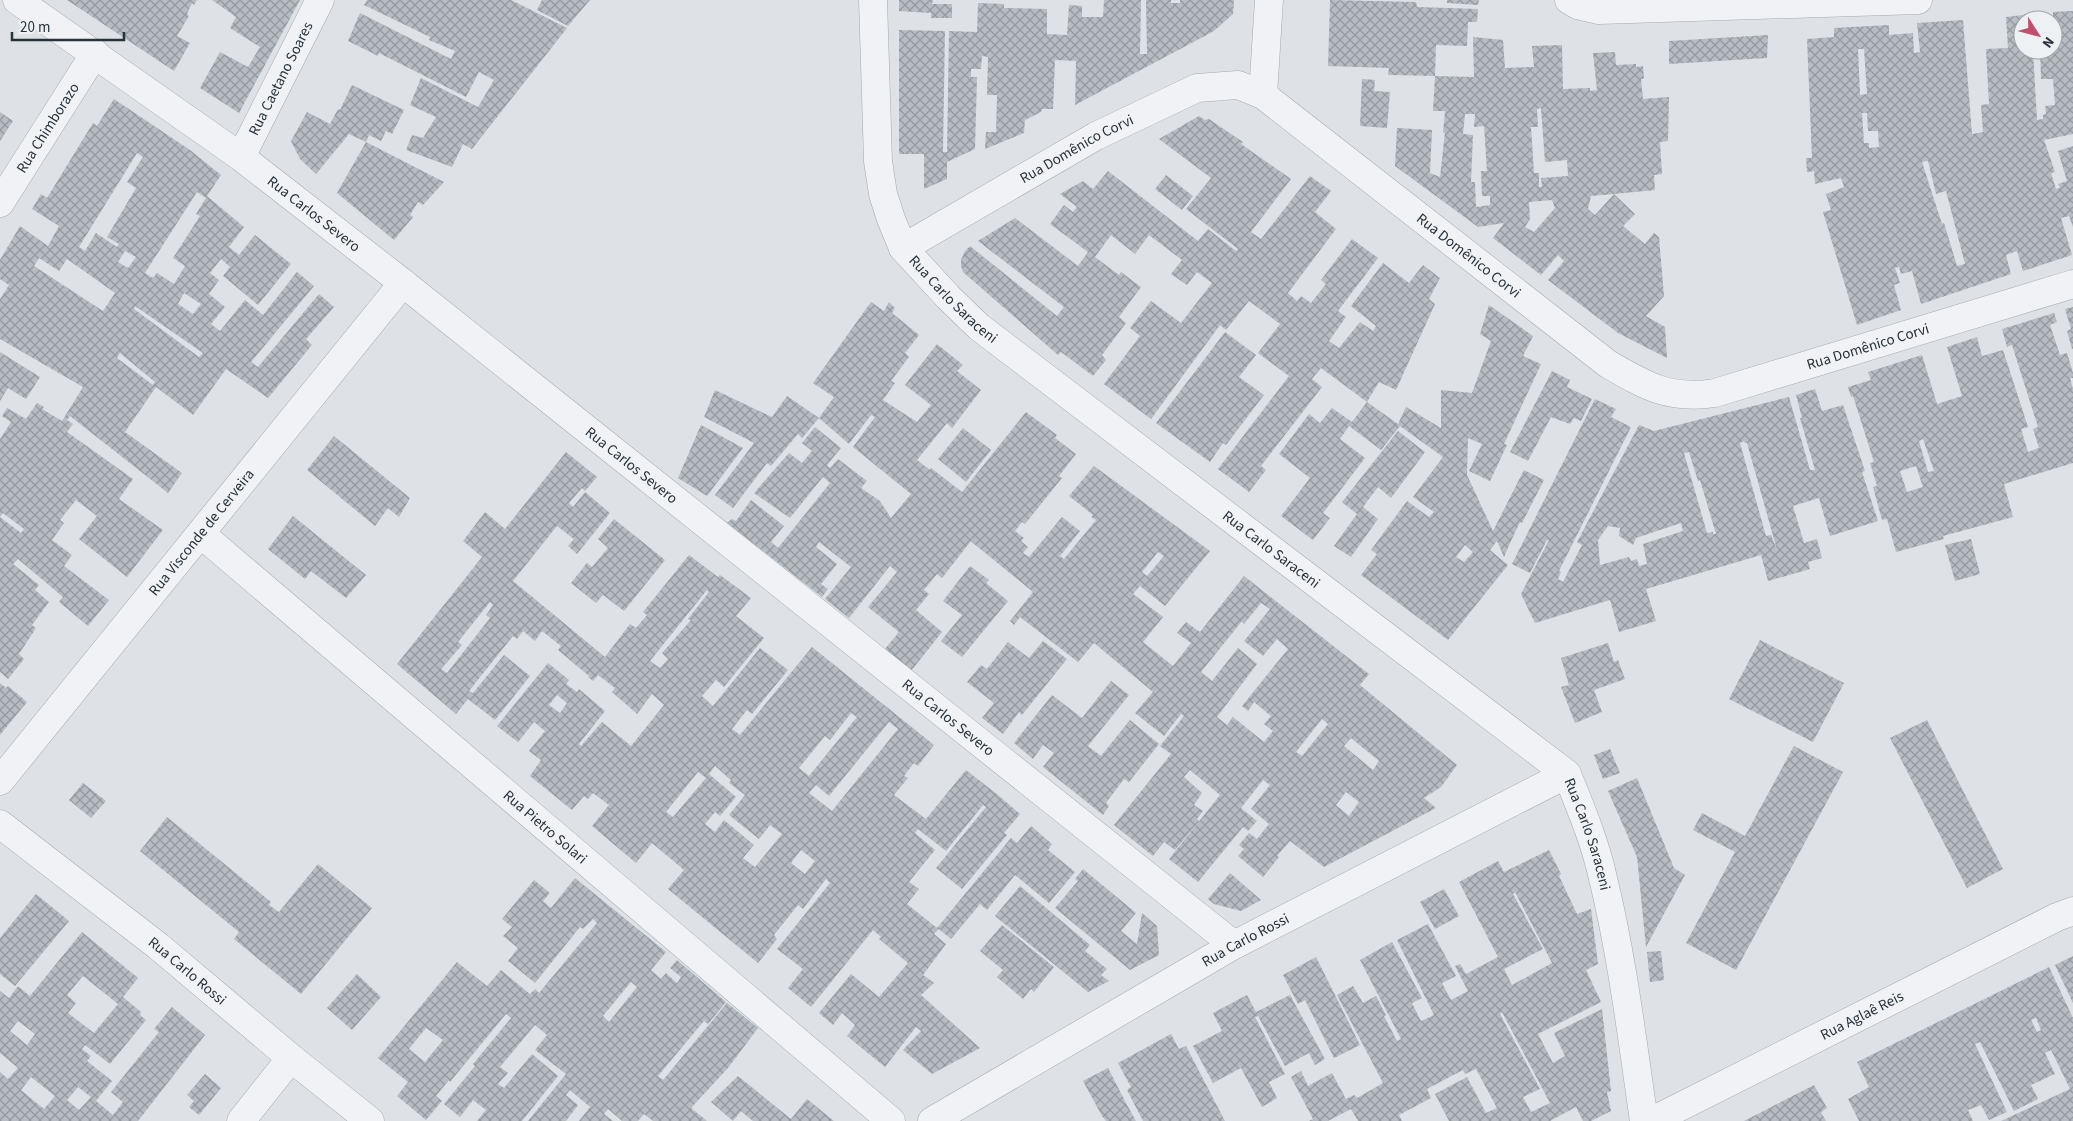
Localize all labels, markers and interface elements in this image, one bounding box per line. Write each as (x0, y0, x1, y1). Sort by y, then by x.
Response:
scale bar (12, 10, 125, 42)
north arrow (2013, 10, 2063, 60)
text: 20 m (20, 17, 50, 38)
street label: Rua Caetano Soares (244, 18, 318, 139)
text: N (2037, 32, 2059, 52)
street label: Rua Chimborazo (12, 79, 85, 177)
street label: Rua Domênico Corvi (1016, 110, 1137, 189)
street label: Rua Carlos Severo (263, 171, 365, 257)
street label: Rua Domênico Corvi (1412, 208, 1525, 303)
street label: Rua Carlo Saraceni (904, 251, 1002, 348)
street label: Rua Domênico Corvi (1804, 318, 1932, 376)
street label: Rua Carlos Severo (580, 422, 682, 509)
street label: Rua Visconde de Cerveira (144, 465, 259, 600)
street label: Rua Carlo Saraceni (1218, 506, 1324, 594)
street label: Rua Carlos Severo (897, 674, 999, 761)
street label: Rua Carlo Saraceni (1559, 775, 1616, 892)
street label: Rua Pietro Solari (498, 785, 592, 869)
street label: Rua Carlo Rossi (1198, 908, 1293, 973)
street label: Rua Carlo Rossi (143, 932, 231, 1010)
street label: Rua Aglaê Reis (1817, 986, 1907, 1046)

